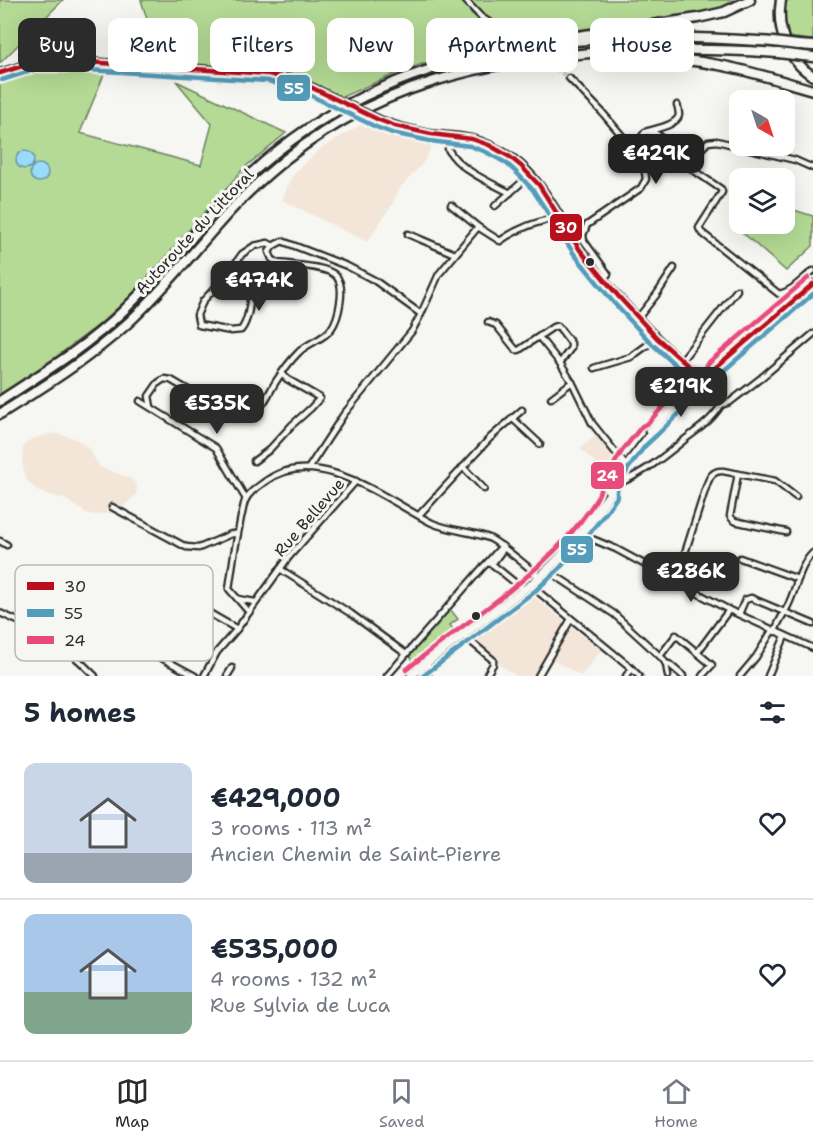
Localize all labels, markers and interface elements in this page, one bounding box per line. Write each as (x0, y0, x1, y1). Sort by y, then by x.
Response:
chip: Buy (18, 18, 96, 72)
chip: Rent (108, 18, 198, 72)
chip: Filters (210, 18, 315, 72)
chip: New (327, 18, 414, 72)
chip: Apartment (426, 18, 578, 72)
chip: House (590, 18, 694, 72)
line badge: 55 (276, 74, 311, 102)
text: 55 (284, 78, 304, 99)
north arrow (729, 90, 795, 156)
map controls (729, 90, 795, 234)
pin: €429K (614, 134, 698, 185)
text: €429K (622, 140, 690, 166)
street label: Autoroute du Littoral (131, 164, 258, 299)
button: layers (729, 168, 795, 234)
line badge: 30 (549, 213, 583, 242)
text: 30 (555, 217, 577, 238)
unlabelled marker (584, 256, 596, 268)
pin: €474K (217, 261, 301, 312)
text: €474K (225, 267, 293, 293)
pin: €219K (639, 367, 723, 418)
text: €219K (649, 373, 713, 399)
pin: €535K (175, 384, 259, 435)
text: €535K (184, 390, 250, 416)
line badge: 24 (590, 461, 625, 490)
text: 24 (596, 465, 618, 486)
street label: Rue Bellevue (269, 474, 349, 561)
line badge: 55 (560, 535, 594, 564)
text: 55 (567, 539, 587, 560)
pin: €286K (649, 552, 733, 603)
text: €286K (656, 558, 726, 584)
legend (15, 565, 213, 661)
text: 30 (64, 576, 86, 597)
text: 55 (64, 603, 83, 624)
unlabelled marker (470, 610, 482, 622)
text: 24 (64, 630, 85, 651)
text: 5 homes (24, 695, 136, 730)
icon: filters (756, 696, 789, 729)
text: €429,000 (210, 780, 341, 815)
icon: home (72, 787, 144, 859)
icon: heart (756, 807, 789, 840)
text: 3 rooms · 113 m² (210, 815, 372, 841)
text: Ancien Chemin de Saint-Pierre (210, 841, 501, 867)
text: €535,000 (210, 931, 338, 966)
icon: home (72, 938, 144, 1010)
icon: heart (756, 958, 789, 991)
text: 4 rooms · 132 m² (210, 966, 377, 992)
text: Rue Sylvia de Luca (210, 992, 390, 1018)
tab: Map (115, 1075, 149, 1132)
tab: Saved (379, 1075, 424, 1132)
tab: Home (654, 1075, 698, 1132)

